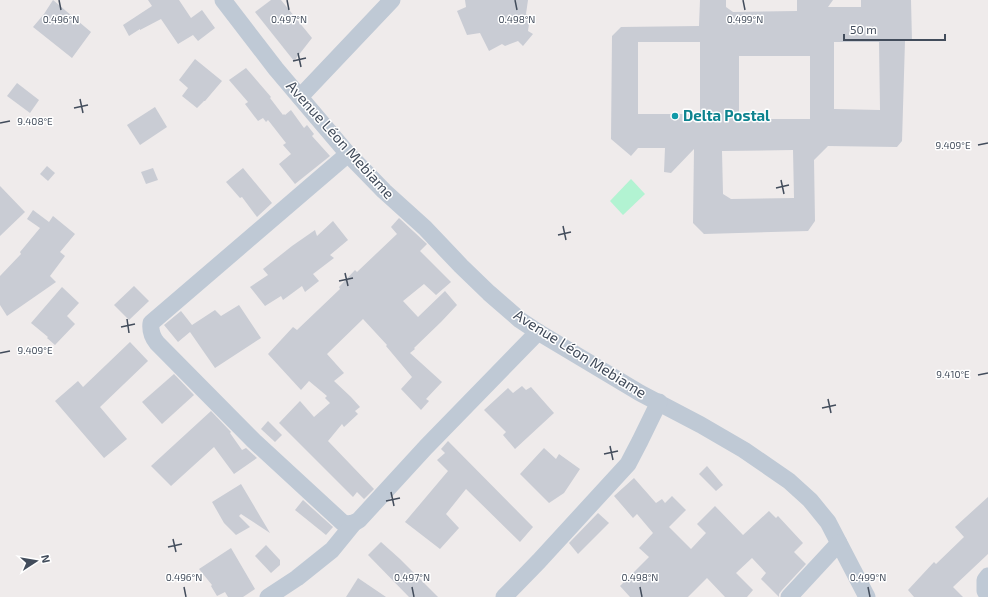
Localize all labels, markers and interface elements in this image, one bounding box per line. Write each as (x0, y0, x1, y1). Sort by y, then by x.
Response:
text: 0.496°N (43, 13, 79, 25)
text: 0.497°N (271, 13, 307, 25)
text: 0.498°N (499, 13, 535, 25)
text: 0.499°N (727, 13, 763, 25)
scale bar (844, 16, 945, 42)
text: 50 m (850, 22, 877, 36)
street label: Avenue Léon Mebiame (283, 77, 399, 202)
place label: Delta Postal (683, 106, 770, 124)
marker: Delta Postal (670, 111, 680, 121)
text: 9.408°E (17, 115, 53, 127)
text: 9.409°E (935, 139, 971, 151)
street label: Avenue Léon Mebiame (511, 305, 650, 401)
text: 9.409°E (17, 344, 53, 356)
text: 9.410°E (936, 368, 970, 380)
north arrow (16, 541, 56, 581)
text: N (39, 554, 53, 564)
text: 0.496°N (166, 571, 202, 583)
text: 0.497°N (394, 571, 430, 583)
text: 0.498°N (622, 571, 658, 583)
text: 0.499°N (850, 571, 886, 583)

